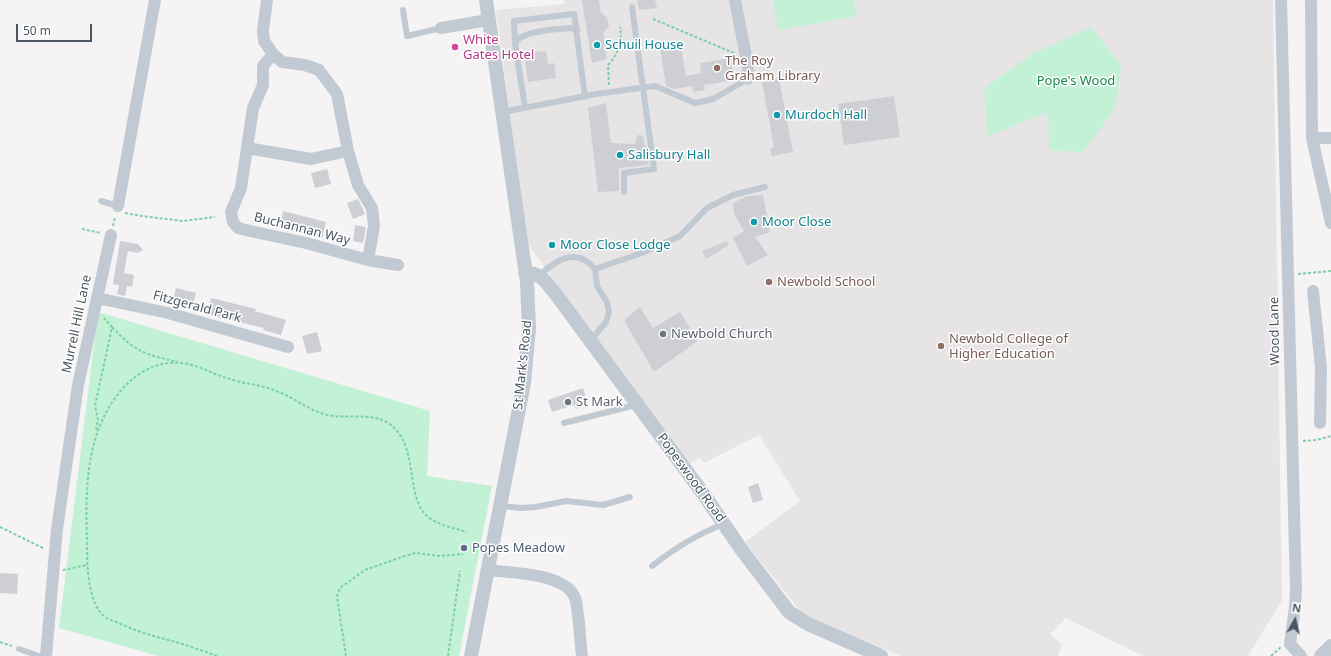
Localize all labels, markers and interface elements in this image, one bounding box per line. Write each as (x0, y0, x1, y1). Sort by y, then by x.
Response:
scale bar (18, 16, 94, 42)
text: 50 m (23, 22, 51, 39)
place label: White Gates Hotel (463, 32, 534, 63)
place label: Schuil House (605, 37, 684, 53)
marker: Schuil House (592, 40, 602, 50)
marker: White Gates Hotel (450, 42, 460, 52)
place label: The Roy Graham Library (725, 53, 820, 84)
marker: The Roy Graham Library (712, 63, 722, 73)
park label: Pope's Wood (1037, 73, 1115, 89)
place label: Murdoch Hall (785, 107, 867, 123)
marker: Murdoch Hall (772, 110, 782, 120)
place label: Salisbury Hall (628, 147, 710, 163)
marker: Salisbury Hall (615, 150, 625, 160)
street label: Buchannan Way (252, 210, 352, 248)
place label: Moor Close (762, 214, 831, 230)
marker: Moor Close (749, 217, 759, 227)
place label: Moor Close Lodge (560, 237, 671, 253)
marker: Moor Close Lodge (547, 240, 557, 250)
street label: Murrell Hill Lane (59, 273, 95, 375)
place label: Newbold School (777, 274, 875, 290)
marker: Newbold School (764, 277, 774, 287)
street label: Fitzgerald Park (151, 288, 243, 326)
street label: Wood Lane (1267, 297, 1283, 365)
street label: St Mark's Road (511, 319, 535, 411)
place label: Newbold Church (671, 326, 772, 342)
marker: Newbold Church (658, 329, 668, 339)
place label: Newbold College of Higher Education (949, 331, 1068, 362)
marker: Newbold College of Higher Education (936, 341, 946, 351)
place label: St Mark (576, 394, 623, 410)
marker: St Mark (563, 397, 573, 407)
street label: Popeswood Road (654, 431, 728, 525)
place label: Popes Meadow (472, 540, 565, 556)
marker: Popes Meadow (459, 543, 469, 553)
north arrow (1275, 600, 1315, 640)
text: N (1291, 600, 1302, 616)

